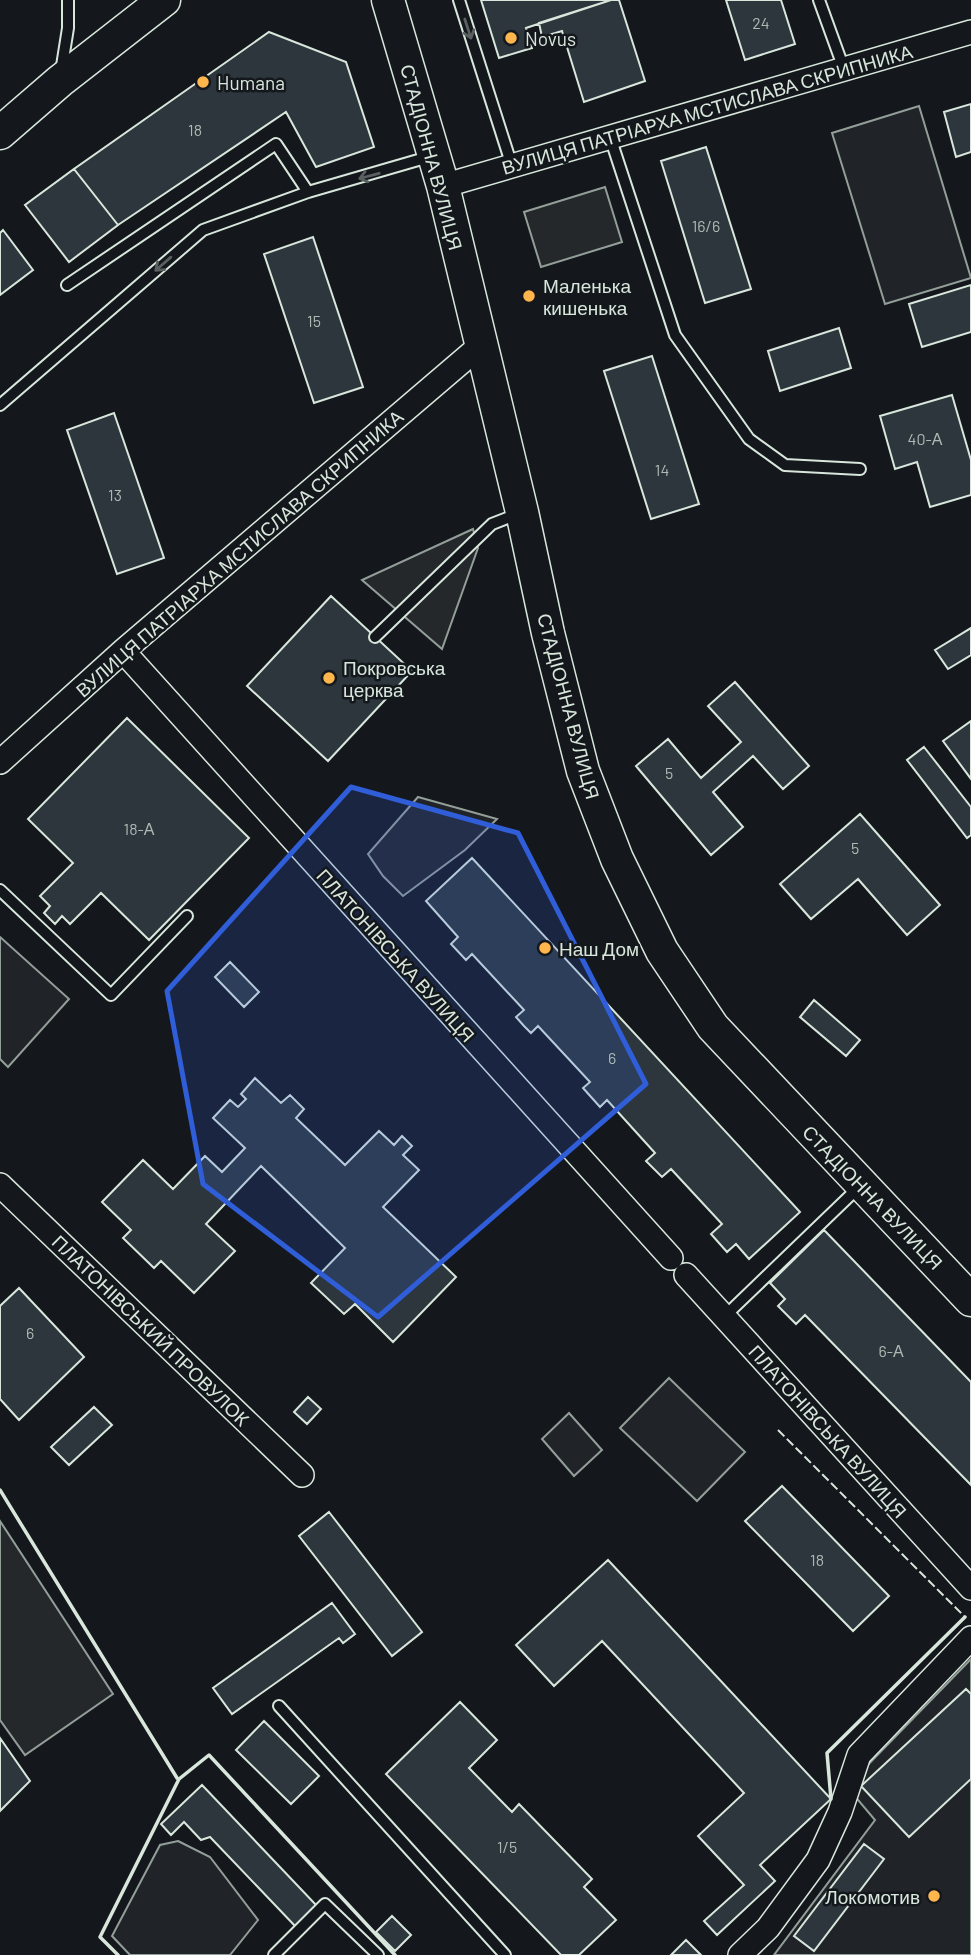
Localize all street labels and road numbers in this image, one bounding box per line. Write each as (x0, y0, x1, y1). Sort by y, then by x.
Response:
street label: ВУЛИЦЯ ПАТРІАРХА МСТИСЛАВА СКРИПНИКА (499, 39, 915, 179)
street label: СТАДІОННА ВУЛИЦЯ (396, 61, 468, 253)
street label: ВУЛИЦЯ ПАТРІАРХА МСТИСЛАВА СКРИПНИКА (71, 404, 408, 701)
street label: СТАДІОННА ВУЛИЦЯ (533, 610, 605, 802)
street label: ПЛАТОНІВСЬКА ВУЛИЦЯ (312, 864, 480, 1046)
street label: СТАДІОННА ВУЛИЦЯ (798, 1120, 948, 1274)
street label: ПЛАТОНІВСЬКИЙ ПРОВУЛОК (48, 1230, 254, 1430)
street label: ПЛАТОНІВСЬКА ВУЛИЦЯ (744, 1340, 912, 1522)

